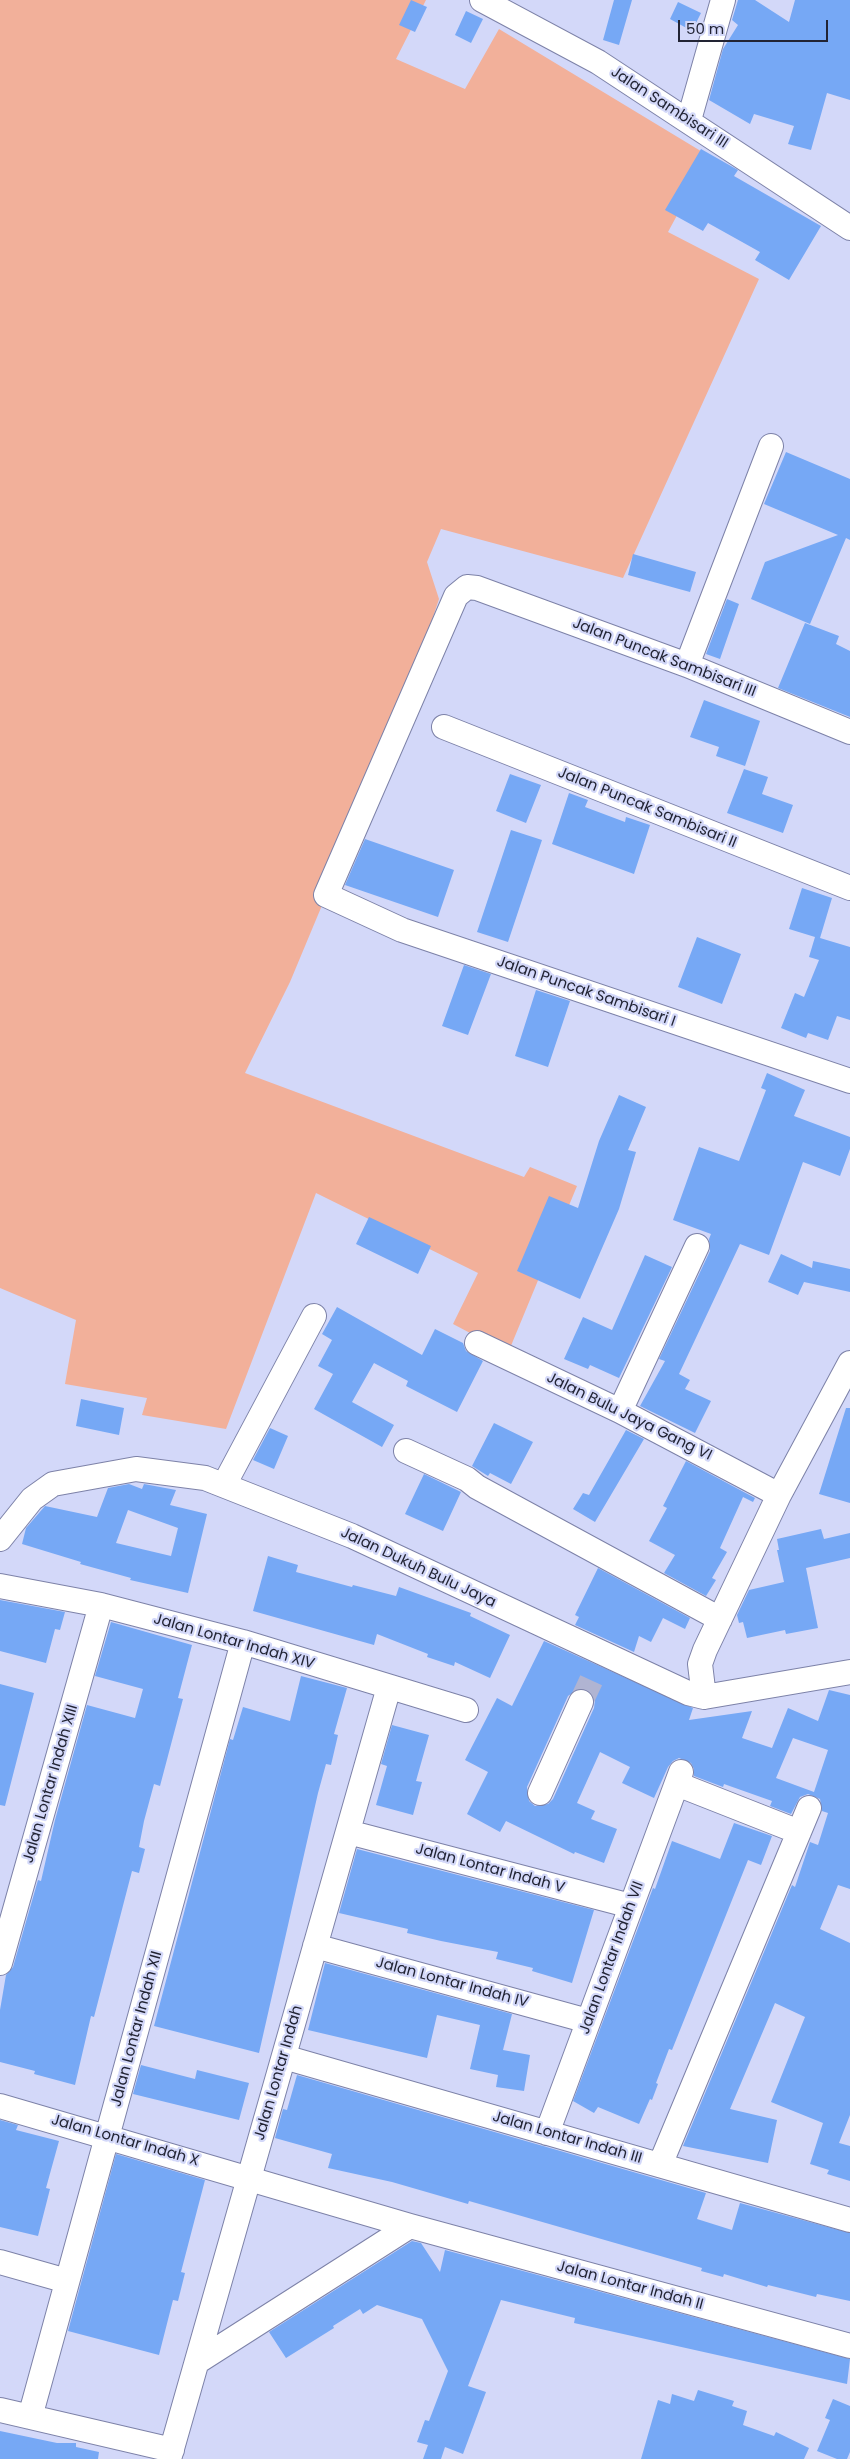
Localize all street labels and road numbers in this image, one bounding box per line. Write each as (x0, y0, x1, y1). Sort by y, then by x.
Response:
street label: Jalan Sambisari III (607, 63, 731, 153)
street label: Jalan Puncak Sambisari III (570, 615, 758, 701)
street label: Jalan Puncak Sambisari II (555, 764, 739, 852)
street label: Jalan Puncak Sambisari I (494, 953, 678, 1031)
street label: Jalan Bulu Jaya Gang VI (543, 1369, 715, 1465)
street label: Jalan Dukuh Bulu Jaya (337, 1524, 499, 1612)
street label: Jalan Lontar Indah XIV (151, 1610, 317, 1674)
street label: Jalan Lontar Indah XIII (20, 1703, 82, 1865)
street label: Jalan Lontar Indah V (413, 1840, 567, 1898)
street label: Jalan Lontar Indah VII (576, 1879, 648, 2037)
street label: Jalan Lontar Indah XII (108, 1949, 166, 2109)
street label: Jalan Lontar Indah IV (374, 1954, 530, 2012)
street label: Jalan Lontar Indah (251, 2003, 307, 2143)
street label: Jalan Lontar Indah III (490, 2108, 644, 2168)
street label: Jalan Lontar Indah X (49, 2111, 201, 2171)
street label: Jalan Lontar Indah II (555, 2258, 705, 2314)

